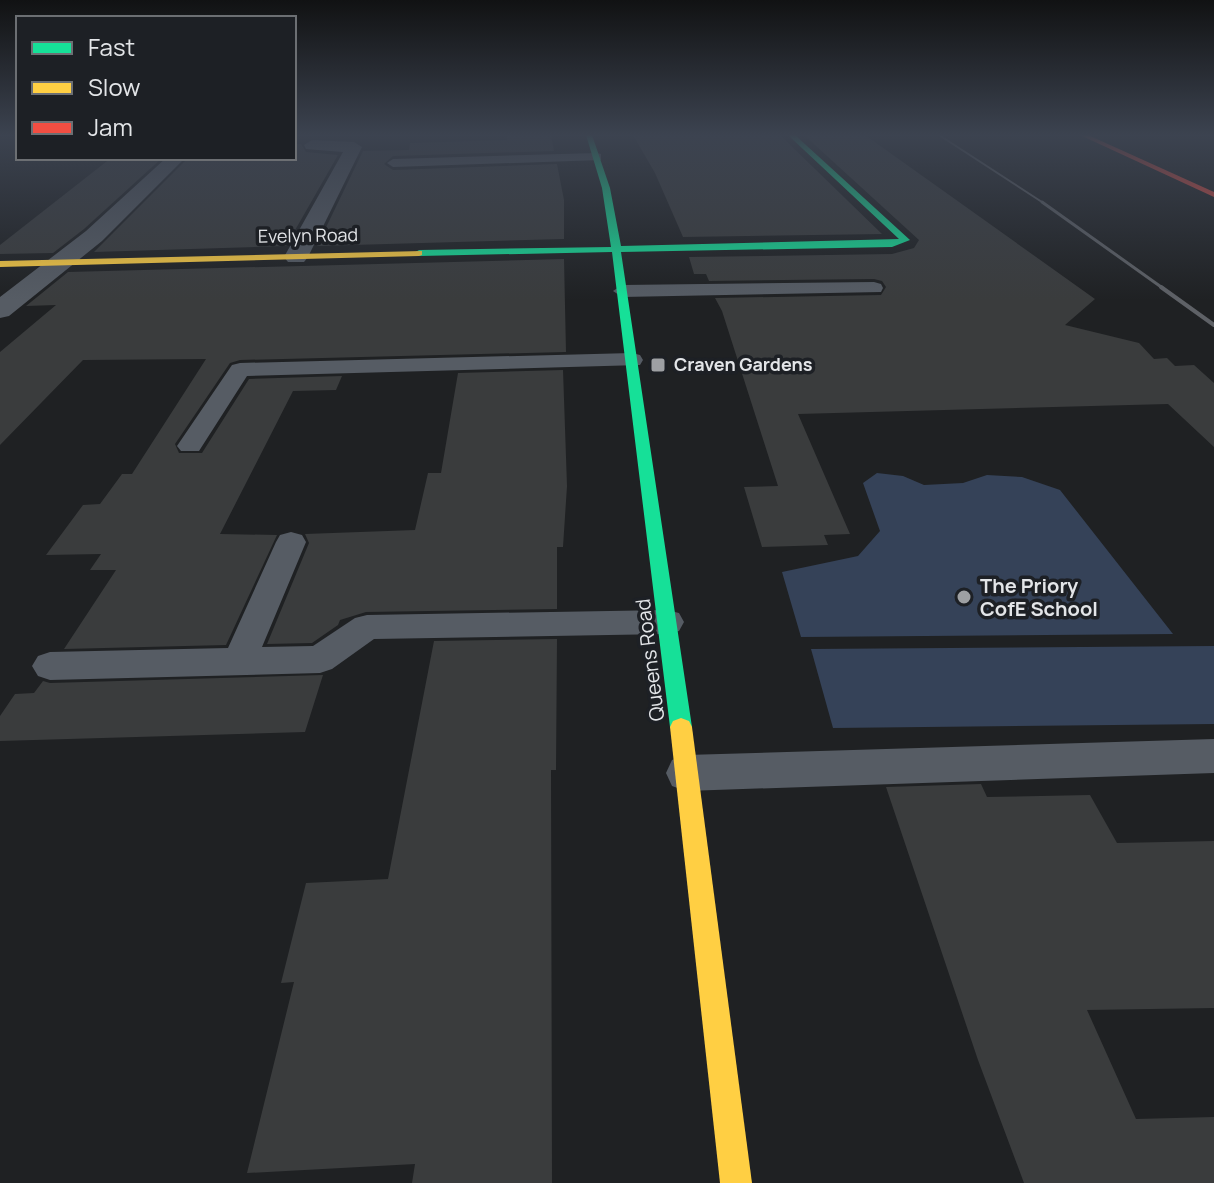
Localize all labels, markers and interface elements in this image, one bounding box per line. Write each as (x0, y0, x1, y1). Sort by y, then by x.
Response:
legend (16, 16, 296, 160)
text: Fast (88, 30, 135, 63)
text: Slow (88, 70, 141, 103)
text: Jam (88, 110, 133, 143)
street label: Evelyn Road (258, 222, 358, 248)
place label: Craven Gardens (674, 352, 813, 376)
marker: Craven Gardens (649, 356, 667, 374)
place label: The Priory CofE School (980, 572, 1098, 622)
marker: The Priory CofE School (955, 588, 973, 606)
street label: Queens Road (629, 597, 670, 723)

